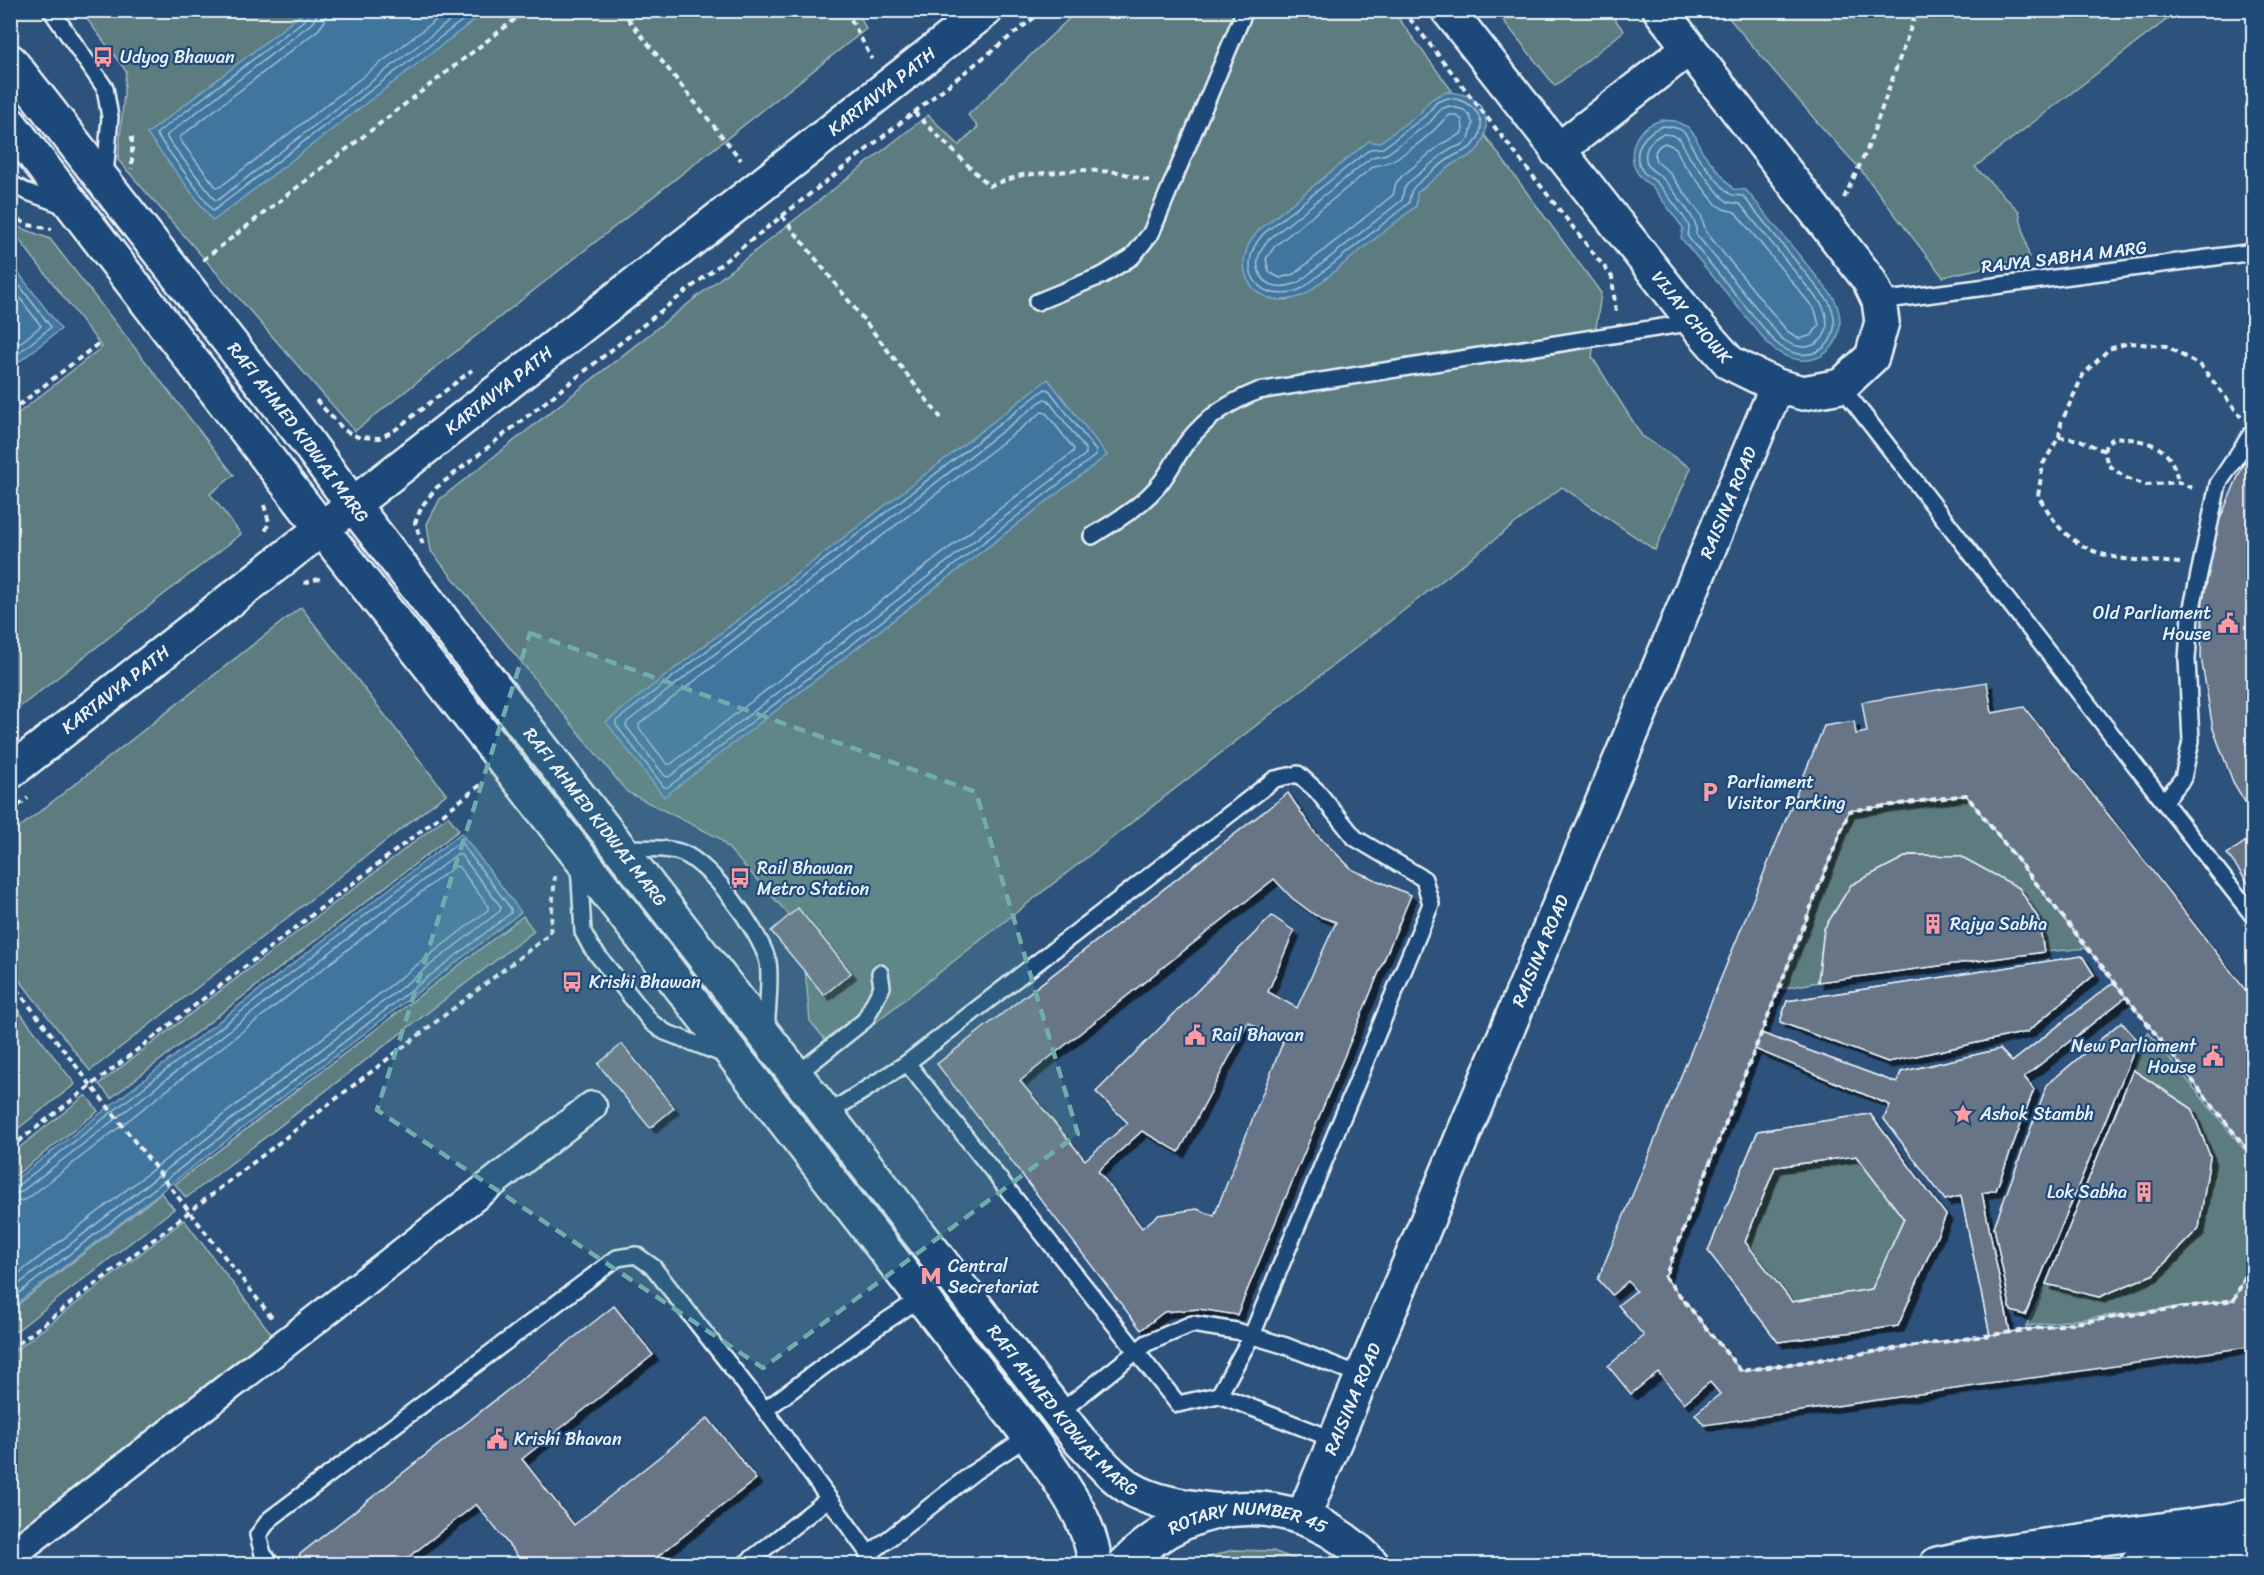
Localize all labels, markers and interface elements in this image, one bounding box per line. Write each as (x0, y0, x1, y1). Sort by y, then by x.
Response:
street label: KARTAVYA PATH (820, 38, 943, 144)
place label: Udyog Bhawan (120, 41, 235, 73)
bus stop icon: Udyog Bhawan (91, 45, 115, 69)
street label: RAJYA SABHA MARG (1979, 231, 2149, 283)
street label: VIJAY CHOWK (1643, 263, 1741, 372)
street label: RAFI AHMED KIDWAI MARG (219, 335, 377, 530)
street label: KARTAVYA PATH (437, 337, 560, 443)
street label: RAISINA ROAD (1690, 441, 1766, 564)
place label: Old Parliament House (2093, 597, 2211, 650)
public building icon: Old Parliament House (2216, 611, 2240, 635)
street label: KARTAVYA PATH (54, 636, 177, 742)
street label: RAFI AHMED KIDWAI MARG (515, 720, 676, 914)
place label: Parliament Visitor Parking (1727, 766, 1845, 819)
parking icon: Parliament Visitor Parking (1698, 780, 1722, 804)
place label: Rail Bhawan Metro Station (757, 852, 870, 905)
bus stop icon: Rail Bhawan Metro Station (728, 866, 752, 890)
street label: RAISINA ROAD (1502, 889, 1578, 1012)
place label: Rajya Sabha (1950, 908, 2047, 940)
building icon: Rajya Sabha (1921, 912, 1945, 936)
place label: Krishi Bhawan (589, 966, 701, 998)
bus stop icon: Krishi Bhawan (560, 970, 584, 994)
place label: Rail Bhavan (1212, 1019, 1304, 1051)
public building icon: Rail Bhavan (1183, 1023, 1207, 1047)
place label: New Parliament House (2071, 1030, 2197, 1083)
public building icon: New Parliament House (2201, 1044, 2225, 1068)
place label: Ashok Stambh (1979, 1098, 2094, 1130)
place icon: Ashok Stambh (1951, 1102, 1975, 1126)
place label: Lok Sabha (2047, 1176, 2127, 1208)
building icon: Lok Sabha (2132, 1180, 2156, 1204)
place label: Central Secretariat (948, 1250, 1040, 1303)
metro station icon: Central Secretariat (919, 1264, 943, 1288)
street label: RAFI AHMED KIDWAI MARG (979, 1317, 1145, 1505)
street label: RAISINA ROAD (1315, 1337, 1390, 1460)
place label: Krishi Bhavan (514, 1423, 622, 1455)
public building icon: Krishi Bhavan (485, 1427, 509, 1451)
text: ROTARY NUMBER 45 (1162, 1492, 1333, 1544)
street label: ROTARY NUMBER 45 (1165, 1523, 1331, 1545)

